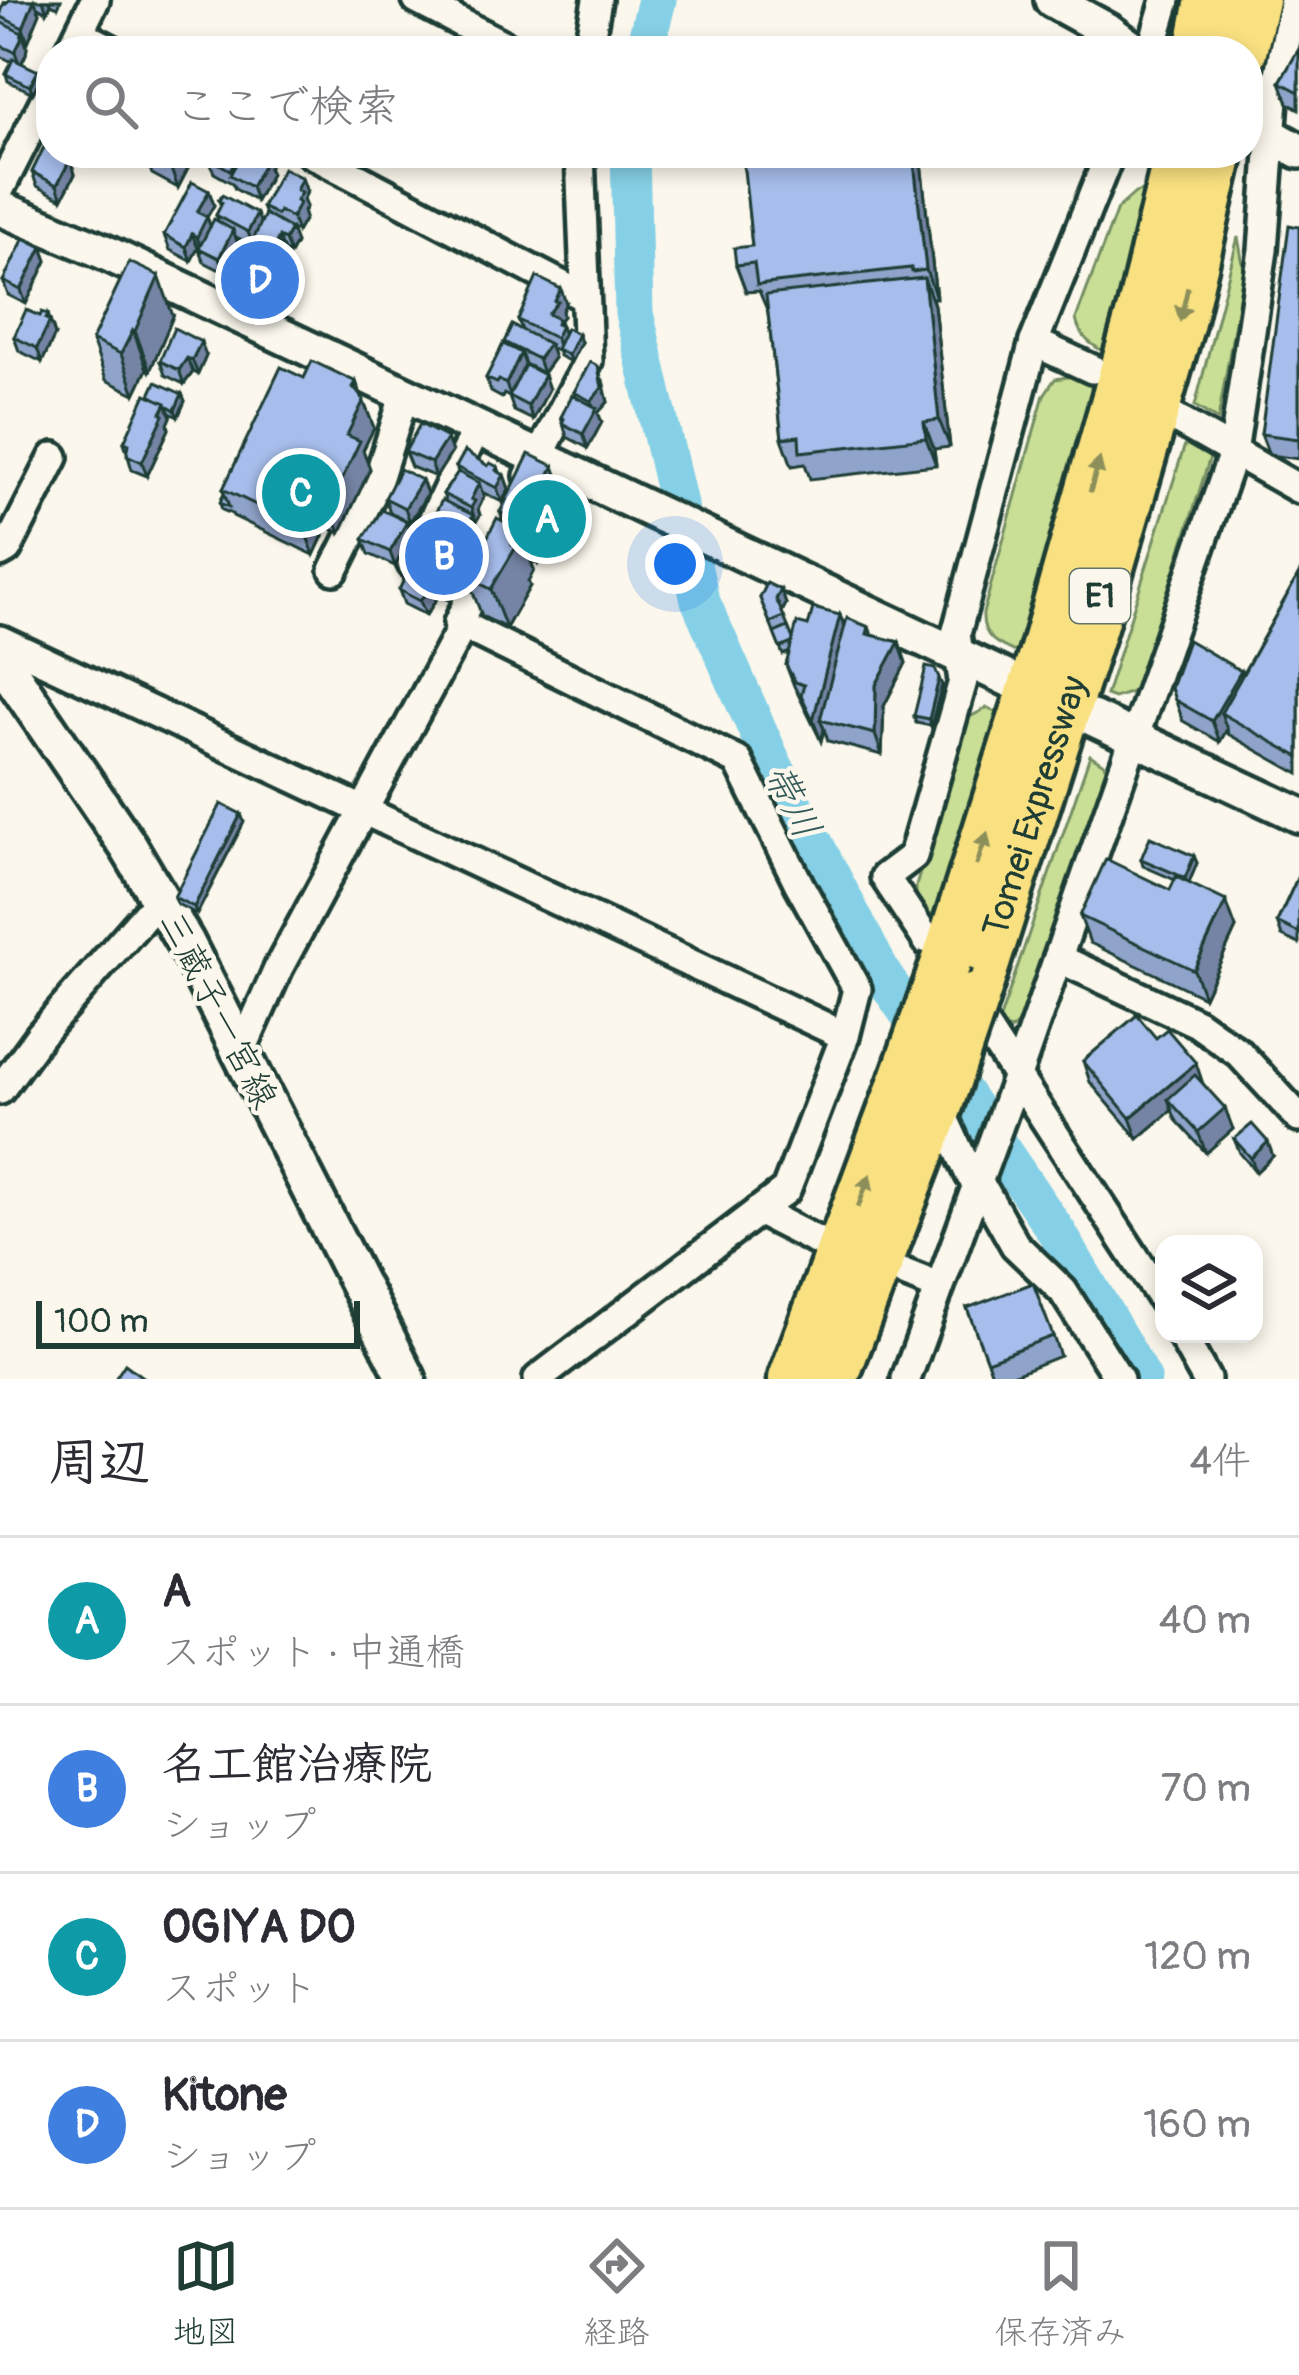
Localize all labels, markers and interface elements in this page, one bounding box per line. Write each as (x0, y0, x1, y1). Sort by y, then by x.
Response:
search box (36, 36, 1263, 168)
icon: search (78, 69, 144, 135)
text: ここで検索 (174, 79, 399, 135)
pin: D (221, 235, 299, 325)
one-way arrow (1174, 285, 1193, 323)
pin: C (262, 448, 340, 538)
one-way arrow (1086, 457, 1105, 494)
pin: A (508, 474, 586, 564)
pin: B (405, 511, 483, 601)
your location (645, 534, 705, 594)
road number: E1 (1070, 569, 1130, 623)
street label: Tomei Expressway (972, 670, 1097, 942)
water label: 帯川 (752, 755, 832, 847)
one-way arrow (974, 830, 993, 867)
street label: 三蔵子一宮線 (149, 904, 287, 1116)
one-way arrow (856, 1173, 874, 1209)
map controls (1155, 1235, 1263, 1343)
button: layers (1155, 1235, 1263, 1343)
scale bar (36, 1295, 360, 1348)
text: 100 m (54, 1301, 148, 1342)
text: 周辺 (48, 1431, 150, 1495)
text: 4件 (1189, 1437, 1251, 1486)
text: A (162, 1564, 191, 1620)
text: A (74, 1596, 100, 1645)
text: 40 m (1159, 1596, 1251, 1645)
text: スポット · 中通橋 (162, 1628, 465, 1677)
text: 名工館治療院 (162, 1737, 432, 1793)
text: B (76, 1764, 98, 1813)
text: 70 m (1161, 1764, 1251, 1813)
text: ショップ (162, 1801, 316, 1850)
text: OGIYA DO (162, 1900, 355, 1956)
text: C (75, 1932, 99, 1981)
text: 120 m (1144, 1932, 1251, 1981)
text: スポット (162, 1964, 318, 2013)
text: Kitone (162, 2068, 287, 2124)
text: D (75, 2100, 99, 2149)
text: 160 m (1143, 2100, 1251, 2149)
text: ショップ (162, 2132, 316, 2181)
tab: 地図 (173, 2233, 239, 2353)
tab: 経路 (584, 2233, 650, 2353)
tab: 保存済み (995, 2233, 1127, 2353)

